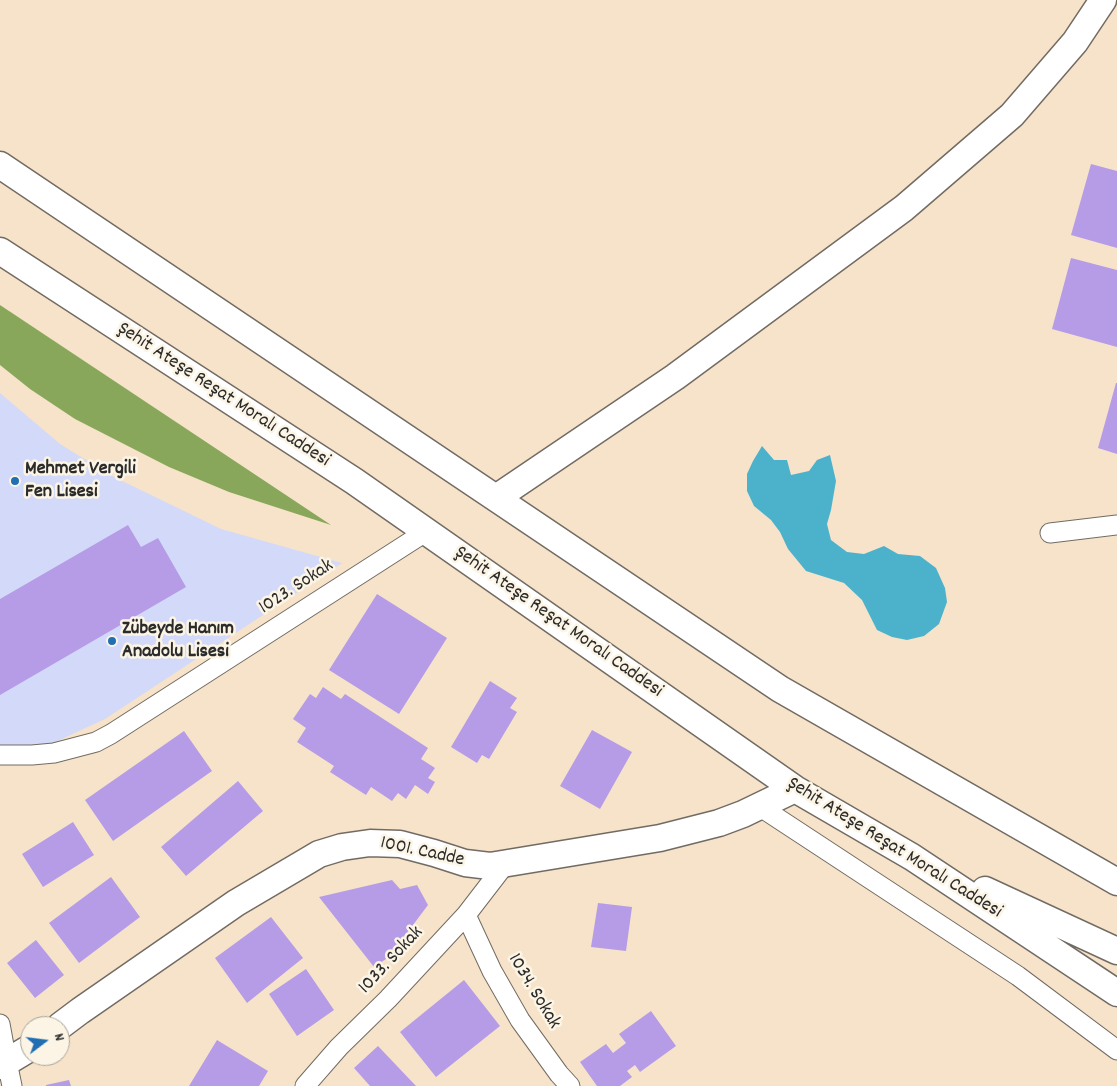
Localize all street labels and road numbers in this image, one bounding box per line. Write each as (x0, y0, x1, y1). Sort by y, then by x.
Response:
street label: Şehit Ateşe Reşat Moralı Caddesi (112, 318, 334, 474)
street label: Şehit Ateşe Reşat Moralı Caddesi (449, 542, 667, 704)
street label: 1023. Sokak (255, 555, 339, 621)
street label: Şehit Ateşe Reşat Moralı Caddesi (782, 773, 1006, 925)
street label: 1001. Cadde (378, 832, 466, 874)
street label: 1033. Sokak (354, 922, 430, 1000)
street label: 1034. Sokak (501, 950, 565, 1034)

